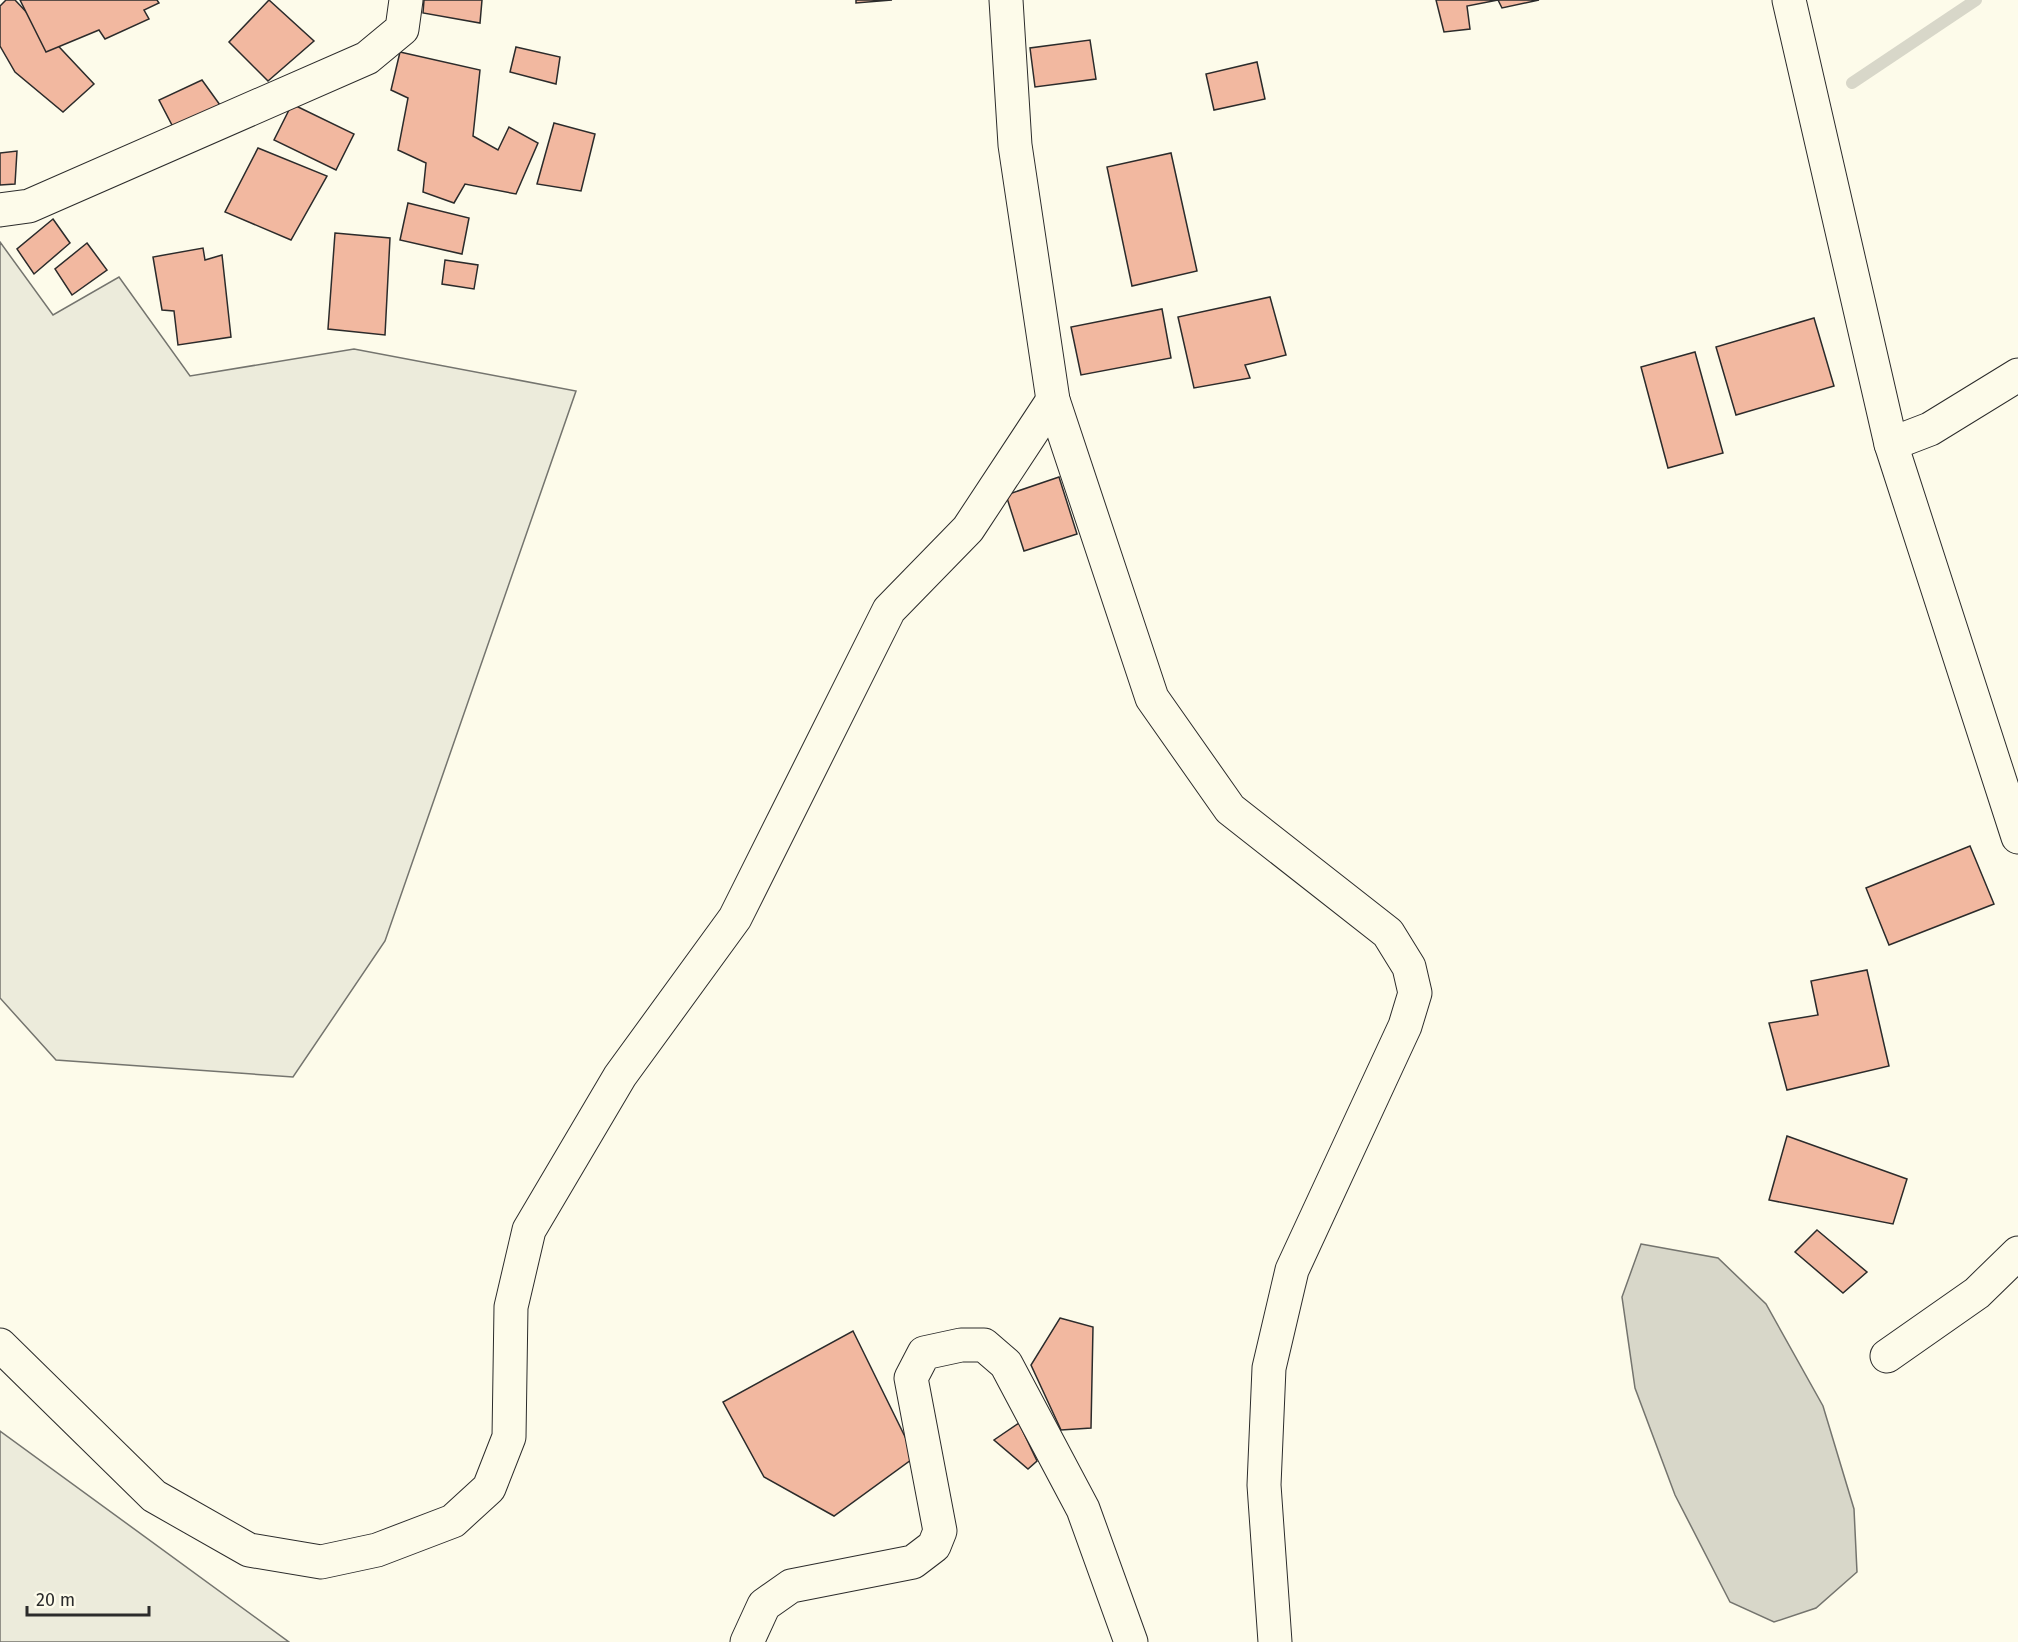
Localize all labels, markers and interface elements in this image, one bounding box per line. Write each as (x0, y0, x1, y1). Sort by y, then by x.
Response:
scale bar (27, 1579, 148, 1617)
text: 20 m (36, 1589, 75, 1611)

